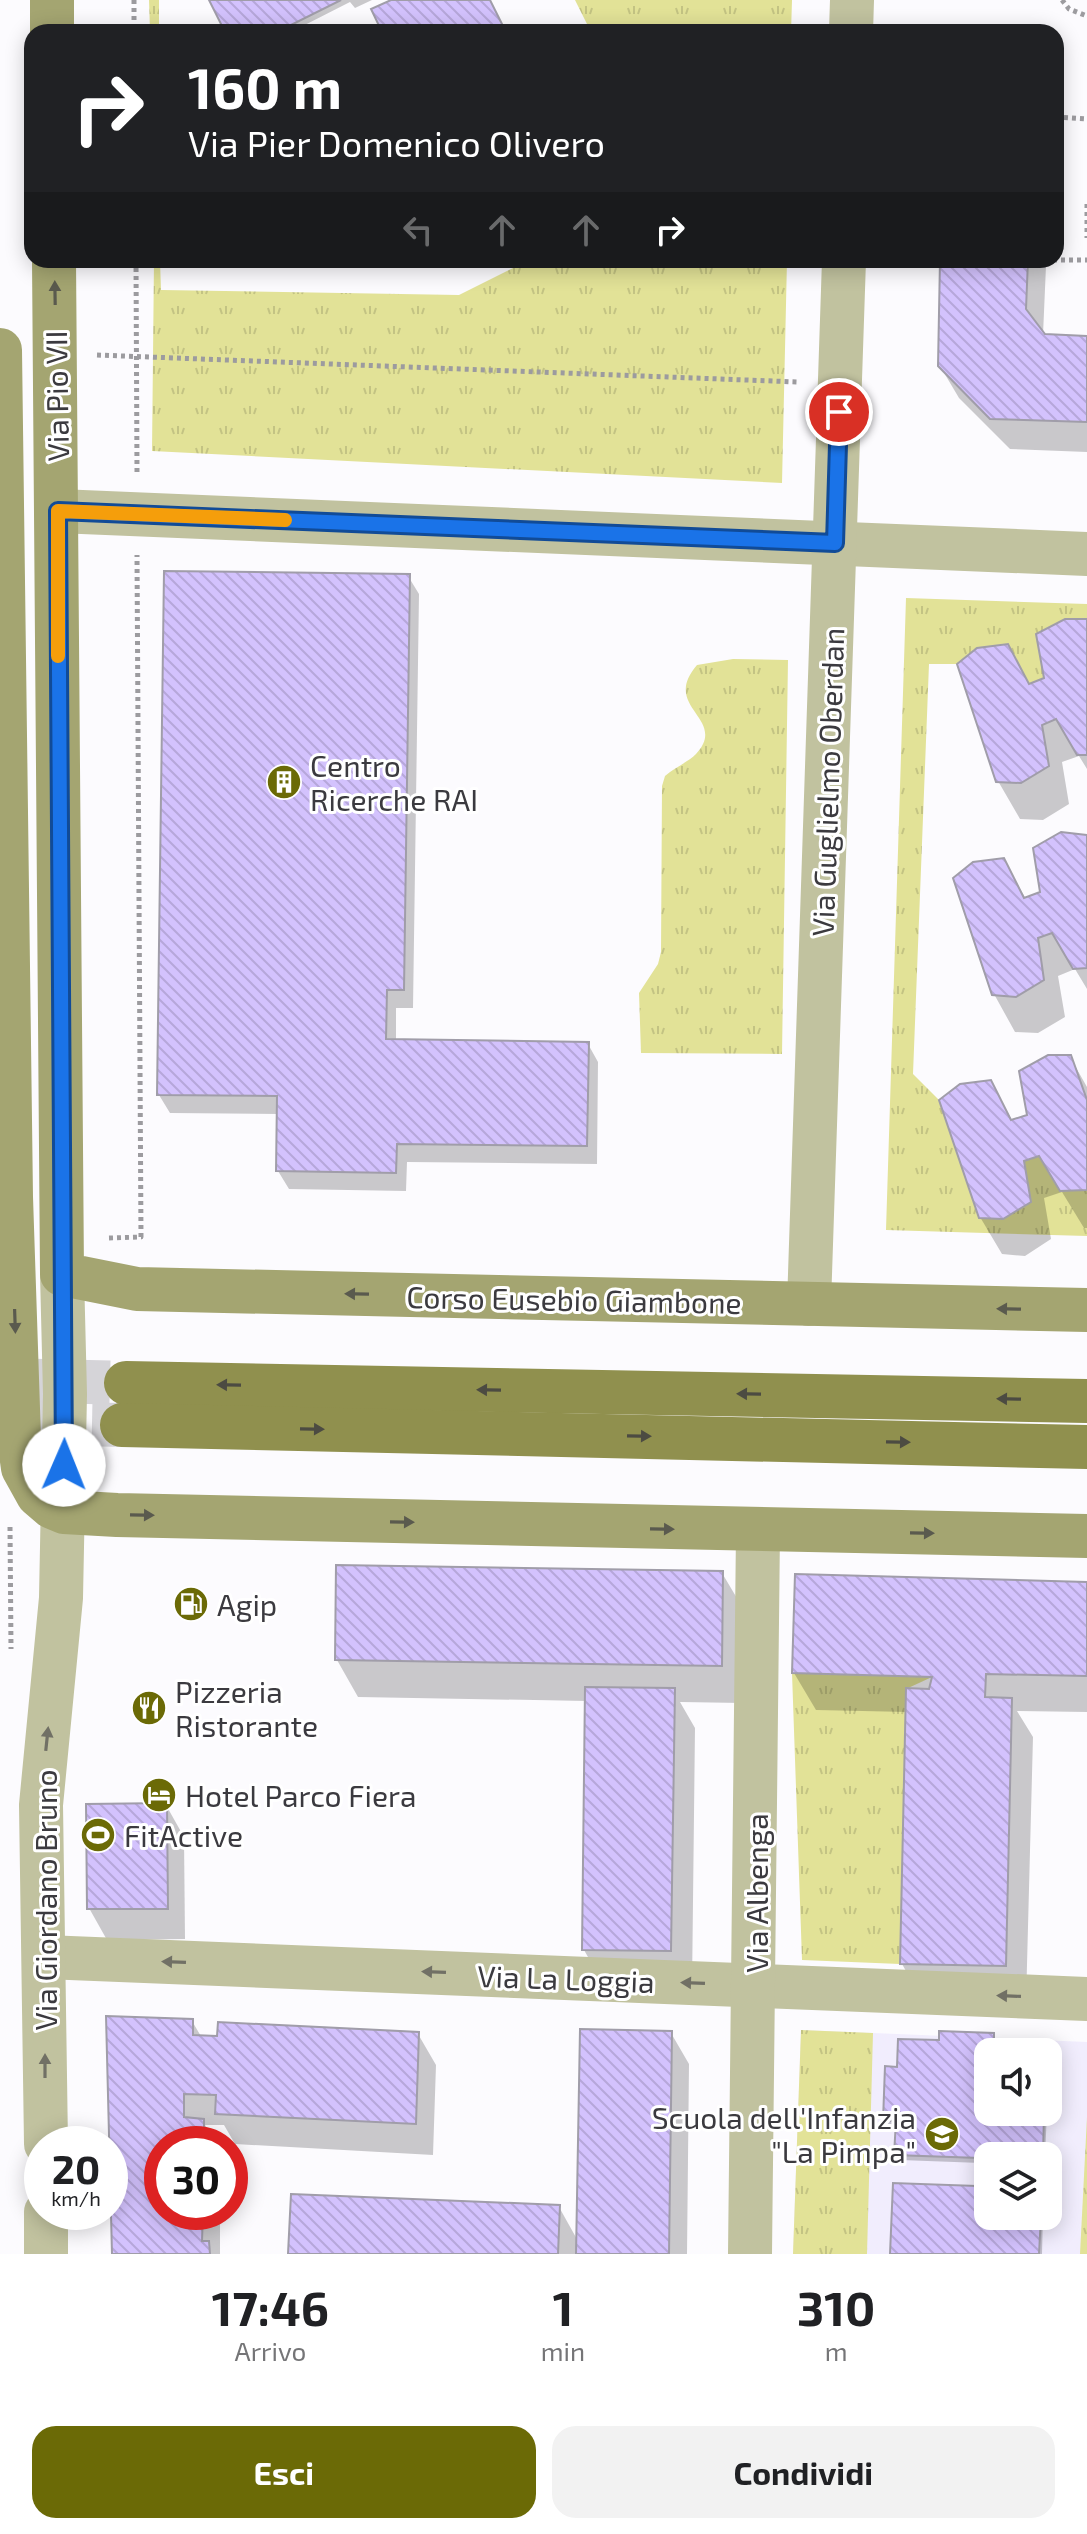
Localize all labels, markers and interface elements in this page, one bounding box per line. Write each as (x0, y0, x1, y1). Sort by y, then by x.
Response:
text: 160 m (188, 53, 342, 120)
icon: right (56, 56, 160, 160)
text: Via Pier Domenico Olivero (188, 121, 605, 164)
icon: left (396, 208, 440, 252)
icon: ahead (480, 208, 524, 252)
icon: ahead (564, 208, 608, 252)
icon: right (648, 208, 692, 252)
one-way arrow (48, 280, 61, 305)
street label: Via Pio VII (37, 330, 75, 462)
pin (805, 378, 873, 446)
icon: arrive (817, 390, 861, 434)
street label: Via Guglielmo Oberdan (804, 627, 850, 937)
place label: Centro Ricerche RAI (310, 747, 478, 817)
building icon: Centro Ricerche RAI (265, 763, 303, 801)
street label: Corso Eusebio Giambone (406, 1278, 742, 1320)
one-way arrow (344, 1288, 369, 1301)
one-way arrow (996, 1302, 1021, 1315)
one-way arrow (9, 1309, 22, 1334)
one-way arrow (216, 1379, 241, 1391)
one-way arrow (476, 1383, 501, 1396)
one-way arrow (736, 1388, 761, 1401)
one-way arrow (996, 1393, 1021, 1405)
position arrow (22, 1423, 106, 1507)
one-way arrow (300, 1423, 325, 1435)
one-way arrow (627, 1430, 652, 1443)
one-way arrow (886, 1436, 911, 1449)
one-way arrow (130, 1509, 155, 1522)
one-way arrow (390, 1515, 415, 1528)
one-way arrow (650, 1522, 675, 1535)
one-way arrow (910, 1527, 935, 1540)
fuel station icon: Agip (172, 1585, 210, 1623)
place label: Agip (217, 1586, 277, 1622)
place label: Pizzeria Ristorante (175, 1673, 318, 1743)
restaurant icon: Pizzeria Ristorante (130, 1689, 168, 1727)
one-way arrow (41, 1726, 54, 1751)
street label: Via Giordano Bruno (27, 1770, 63, 2030)
hotel icon: Hotel Parco Fiera (140, 1776, 178, 1814)
place label: Hotel Parco Fiera (185, 1777, 417, 1813)
street label: Via Albenga (738, 1813, 774, 1973)
sports icon: FitActive (79, 1816, 117, 1854)
place label: FitActive (124, 1817, 243, 1853)
one-way arrow (161, 1955, 186, 1968)
street label: Via La Loggia (477, 1957, 655, 1999)
one-way arrow (421, 1966, 446, 1979)
one-way arrow (680, 1977, 705, 1990)
one-way arrow (996, 1989, 1021, 2002)
map controls (974, 2038, 1062, 2230)
button: sound (974, 2038, 1062, 2126)
one-way arrow (39, 2053, 52, 2078)
place label: Scuola dell'Infanzia "La Pimpa" (652, 2099, 916, 2169)
school or university icon: Scuola dell'Infanzia "La Pimpa" (923, 2115, 961, 2153)
speed limit sign: 30 (144, 2126, 248, 2230)
button: layers (974, 2142, 1062, 2230)
text: 20 (52, 2144, 100, 2192)
text: km/h (51, 2186, 101, 2210)
text: 17:46 (212, 2278, 329, 2336)
text: 1 (553, 2278, 573, 2336)
text: 310 (797, 2278, 875, 2336)
text: Arrivo (234, 2335, 306, 2366)
text: min (541, 2335, 585, 2366)
text: m (825, 2335, 847, 2366)
button: Esci (32, 2426, 536, 2518)
button: Condividi (552, 2426, 1055, 2518)

